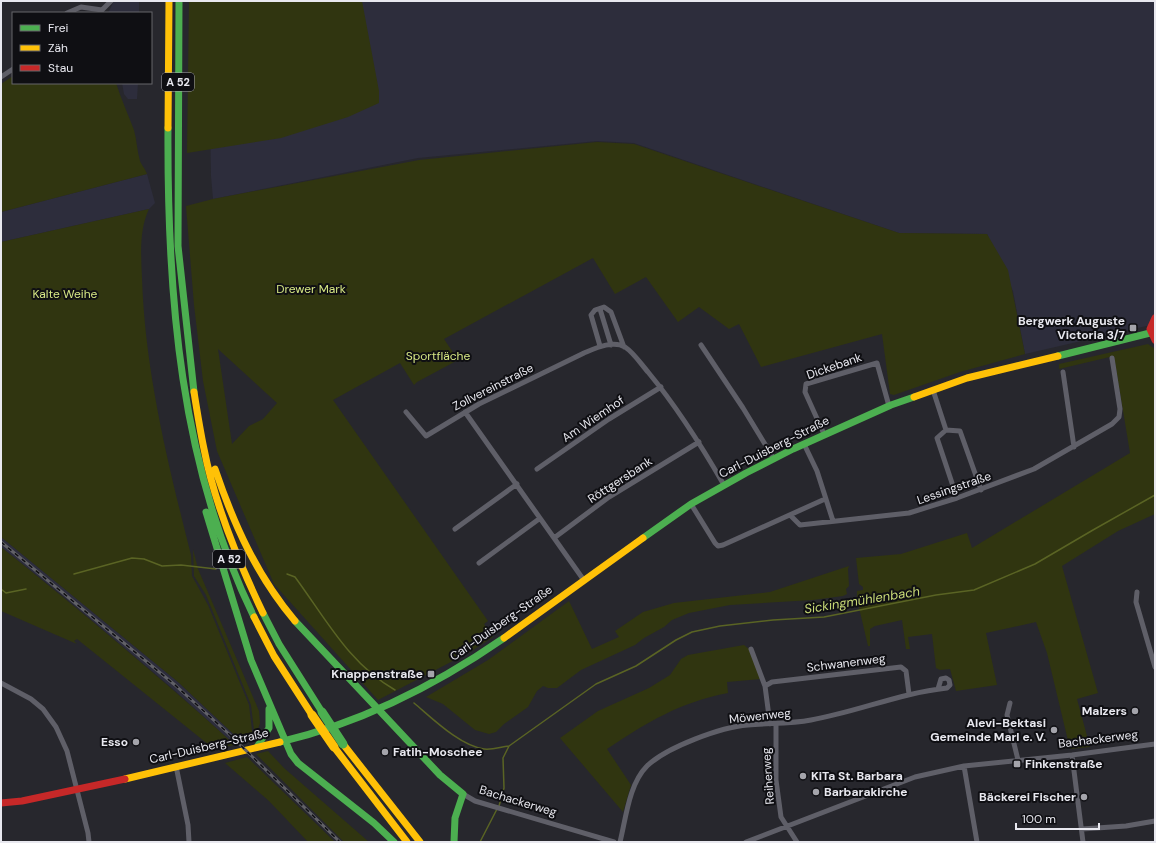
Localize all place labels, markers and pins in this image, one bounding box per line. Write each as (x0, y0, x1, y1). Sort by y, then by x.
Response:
place label: Bergwerk Auguste Victoria 3/7 (1018, 313, 1126, 343)
marker: Bergwerk Auguste Victoria 3/7 (1128, 323, 1138, 333)
place label: Knappenstraße (331, 666, 423, 682)
marker: Knappenstraße (426, 669, 436, 679)
place label: Malzers (1082, 703, 1127, 719)
marker: Malzers (1130, 706, 1140, 716)
place label: Alevi-Bektasi Gemeinde Marl e. V. (930, 715, 1046, 745)
marker: Alevi-Bektasi Gemeinde Marl e. V. (1049, 725, 1059, 735)
place label: Esso (101, 734, 128, 750)
marker: Esso (131, 737, 141, 747)
place label: Fatih-Moschee (393, 744, 482, 760)
marker: Fatih-Moschee (380, 747, 390, 757)
place label: Finkenstraße (1025, 756, 1102, 772)
marker: Finkenstraße (1012, 759, 1022, 769)
place label: KiTa St. Barbara (811, 768, 903, 784)
marker: KiTa St. Barbara (798, 771, 808, 781)
place label: Barbarakirche (824, 784, 907, 800)
marker: Barbarakirche (811, 787, 821, 797)
place label: Bäckerei Fischer (979, 789, 1076, 805)
marker: Bäckerei Fischer (1079, 792, 1089, 802)

